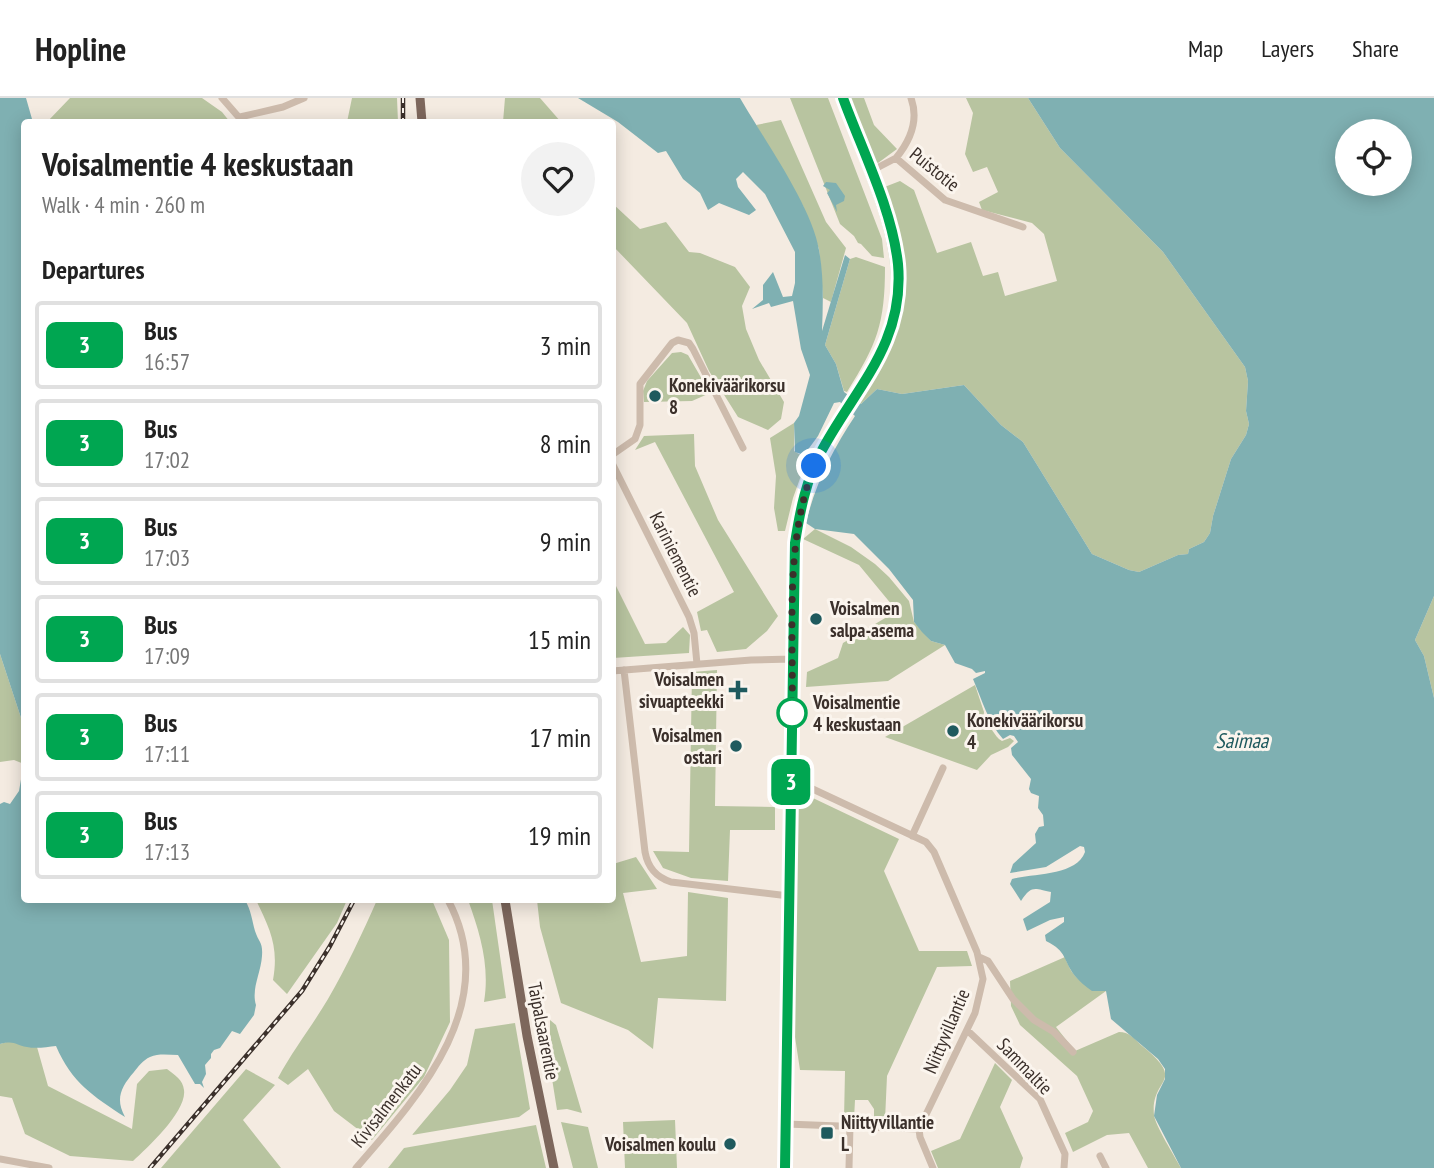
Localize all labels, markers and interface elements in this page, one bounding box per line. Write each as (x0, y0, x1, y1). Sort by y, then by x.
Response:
text: Hopline (35, 27, 126, 70)
text: Map (1188, 33, 1223, 64)
text: Layers (1261, 33, 1314, 64)
text: Share (1352, 33, 1399, 64)
map controls (1335, 119, 1412, 196)
button: locate (1335, 119, 1412, 196)
text: Voisalmentie 4 keskustaan (42, 142, 354, 185)
button: heart (521, 142, 595, 216)
street label: Puistotie (905, 142, 965, 196)
text: Walk · 4 min · 260 m (42, 190, 205, 219)
text: Departures (42, 253, 145, 286)
text: Bus (144, 314, 177, 347)
text: 3 (79, 329, 90, 360)
text: 3 min (540, 329, 591, 362)
text: 16:57 (144, 347, 190, 376)
place label: Konekiväärikorsu 8 (669, 373, 785, 419)
marker: Konekiväärikorsu 8 (647, 388, 663, 404)
text: Bus (144, 412, 177, 445)
text: 3 (79, 427, 90, 458)
text: 8 min (540, 427, 591, 460)
text: 17:02 (144, 445, 190, 474)
your location (796, 448, 831, 483)
street label: Kariniementie (644, 508, 708, 601)
text: Bus (144, 510, 177, 543)
text: 3 (79, 525, 90, 556)
text: 9 min (540, 525, 591, 558)
text: 17:03 (144, 543, 190, 572)
place label: Voisalmen salpa-asema (829, 596, 914, 642)
text: Bus (144, 608, 177, 641)
marker: Voisalmen salpa-asema (808, 611, 824, 627)
text: 3 (79, 623, 90, 654)
text: 15 min (528, 623, 591, 656)
text: 17:09 (144, 641, 190, 670)
place label: Voisalmen sivuapteekki (639, 667, 724, 713)
marker: Voisalmen sivuapteekki (730, 682, 746, 698)
place label: Voisalmentie 4 keskustaan (812, 690, 901, 736)
marker: Voisalmentie 4 keskustaan (777, 698, 807, 728)
text: Bus (144, 706, 177, 739)
place label: Konekiväärikorsu 4 (967, 708, 1083, 754)
text: 3 (79, 721, 90, 752)
text: 17 min (529, 721, 591, 754)
place label: Voisalmen ostari (652, 723, 722, 769)
marker: Konekiväärikorsu 4 (945, 723, 961, 739)
water label: Saimaa (1216, 727, 1270, 754)
marker: Voisalmen ostari (728, 738, 744, 754)
text: 17:11 (144, 739, 190, 768)
line badge: 3 (768, 759, 814, 805)
text: 3 (785, 766, 797, 797)
text: Bus (144, 804, 177, 837)
text: 3 (79, 819, 90, 850)
text: 19 min (528, 819, 591, 852)
text: 17:13 (144, 837, 190, 866)
street label: Taipalsaarentie (523, 980, 565, 1082)
street label: Niittyvillantie (917, 985, 975, 1077)
street label: Sammaltie (992, 1033, 1058, 1100)
street label: Kivisalmenkatu (346, 1058, 426, 1152)
place label: Niittyvillantie L (841, 1110, 934, 1156)
marker: Niittyvillantie L (819, 1125, 835, 1141)
place label: Voisalmen koulu (604, 1132, 716, 1156)
marker: Voisalmen koulu (722, 1136, 738, 1152)

